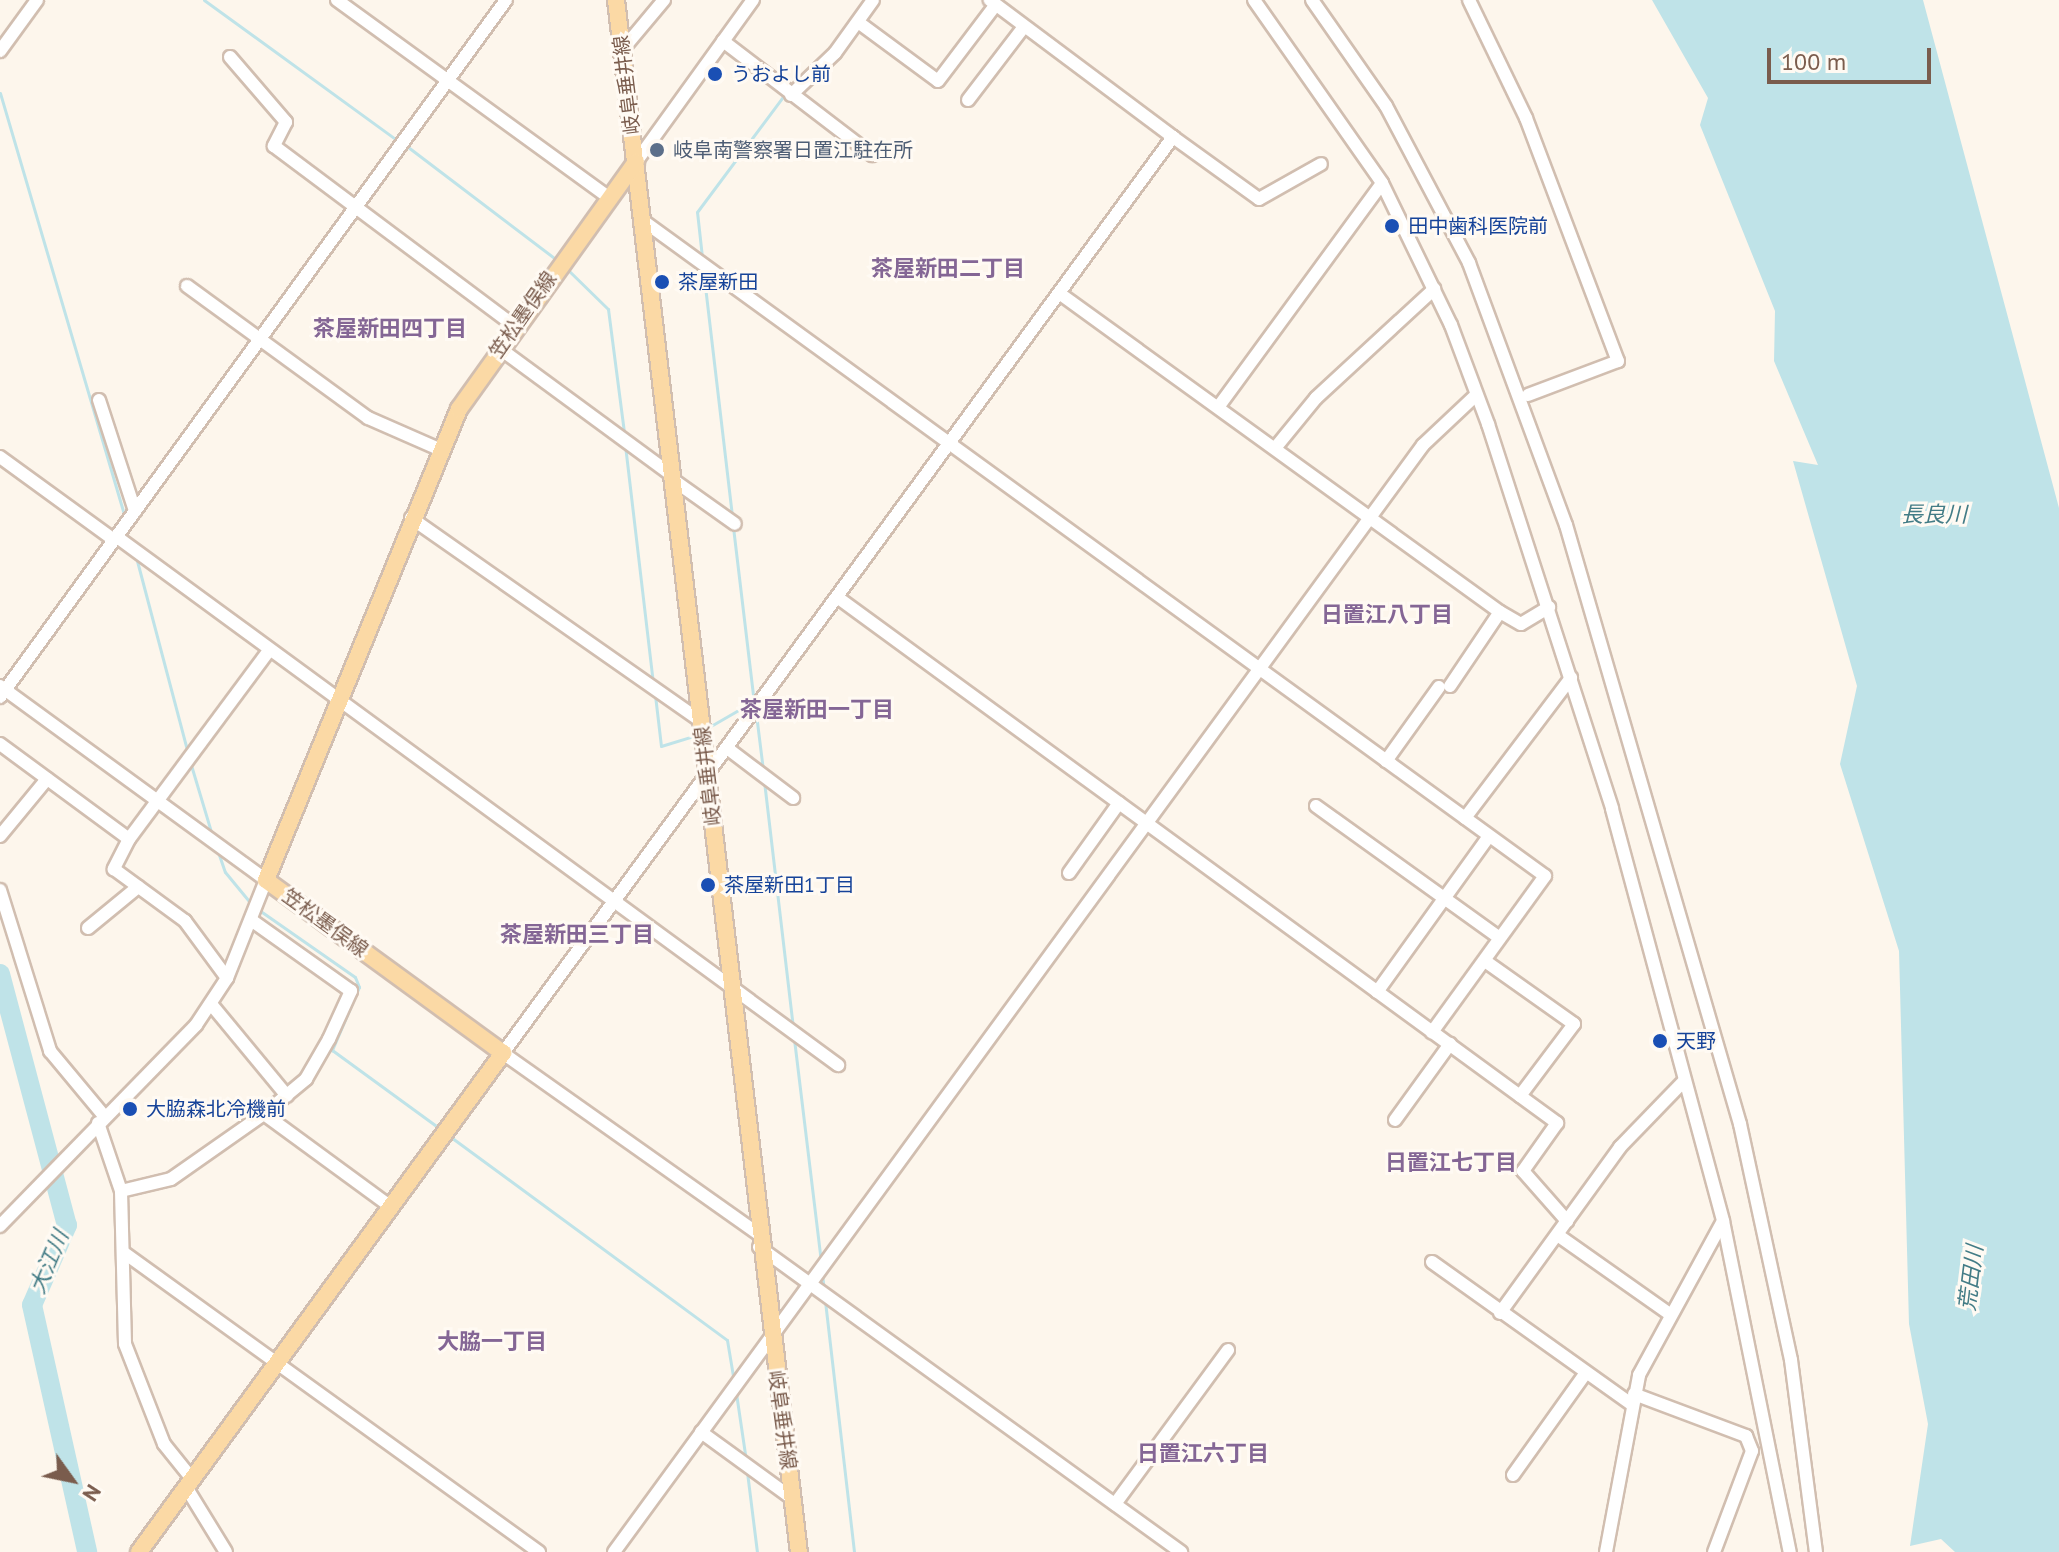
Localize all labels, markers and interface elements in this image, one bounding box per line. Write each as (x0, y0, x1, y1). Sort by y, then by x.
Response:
scale bar (1771, 32, 1935, 82)
street label: 岐阜垂井線 (609, 34, 645, 136)
text: 100 m (1781, 46, 1846, 77)
place label: うおよし前 (731, 62, 831, 86)
marker: うおよし前 (706, 65, 724, 83)
place label: 岐阜南警察署日置江駐在所 (673, 138, 913, 162)
marker: 岐阜南警察署日置江駐在所 (648, 141, 666, 159)
place label: 田中歯科医院前 (1408, 214, 1548, 238)
marker: 田中歯科医院前 (1383, 217, 1401, 235)
district label: 茶屋新田二丁目 (871, 256, 1025, 282)
street label: 笠松墨俣線 (484, 267, 562, 363)
place label: 茶屋新田 (678, 270, 758, 294)
marker: 茶屋新田 (653, 273, 671, 291)
district label: 茶屋新田四丁目 (313, 316, 467, 342)
water label: 長良川 (1901, 502, 1967, 528)
district label: 日置江八丁目 (1321, 602, 1453, 628)
district label: 茶屋新田一丁目 (740, 697, 894, 723)
street label: 岐阜垂井線 (690, 725, 726, 827)
place label: 茶屋新田1丁目 (724, 873, 855, 897)
marker: 茶屋新田1丁目 (699, 876, 717, 894)
street label: 笠松墨俣線 (277, 884, 373, 962)
district label: 茶屋新田三丁目 (500, 922, 654, 948)
place label: 天野 (1676, 1029, 1716, 1053)
marker: 天野 (1651, 1032, 1669, 1050)
place label: 大脇森北冷機前 (146, 1097, 286, 1121)
marker: 大脇森北冷機前 (121, 1100, 139, 1118)
district label: 日置江七丁目 (1385, 1150, 1517, 1176)
water label: 大江川 (24, 1226, 74, 1298)
water label: 荒田川 (1954, 1244, 1988, 1312)
district label: 大脇一丁目 (437, 1329, 547, 1355)
street label: 岐阜垂井線 (763, 1369, 801, 1471)
north arrow (32, 1440, 112, 1520)
district label: 日置江六丁目 (1137, 1441, 1269, 1467)
text: N (76, 1479, 108, 1507)

